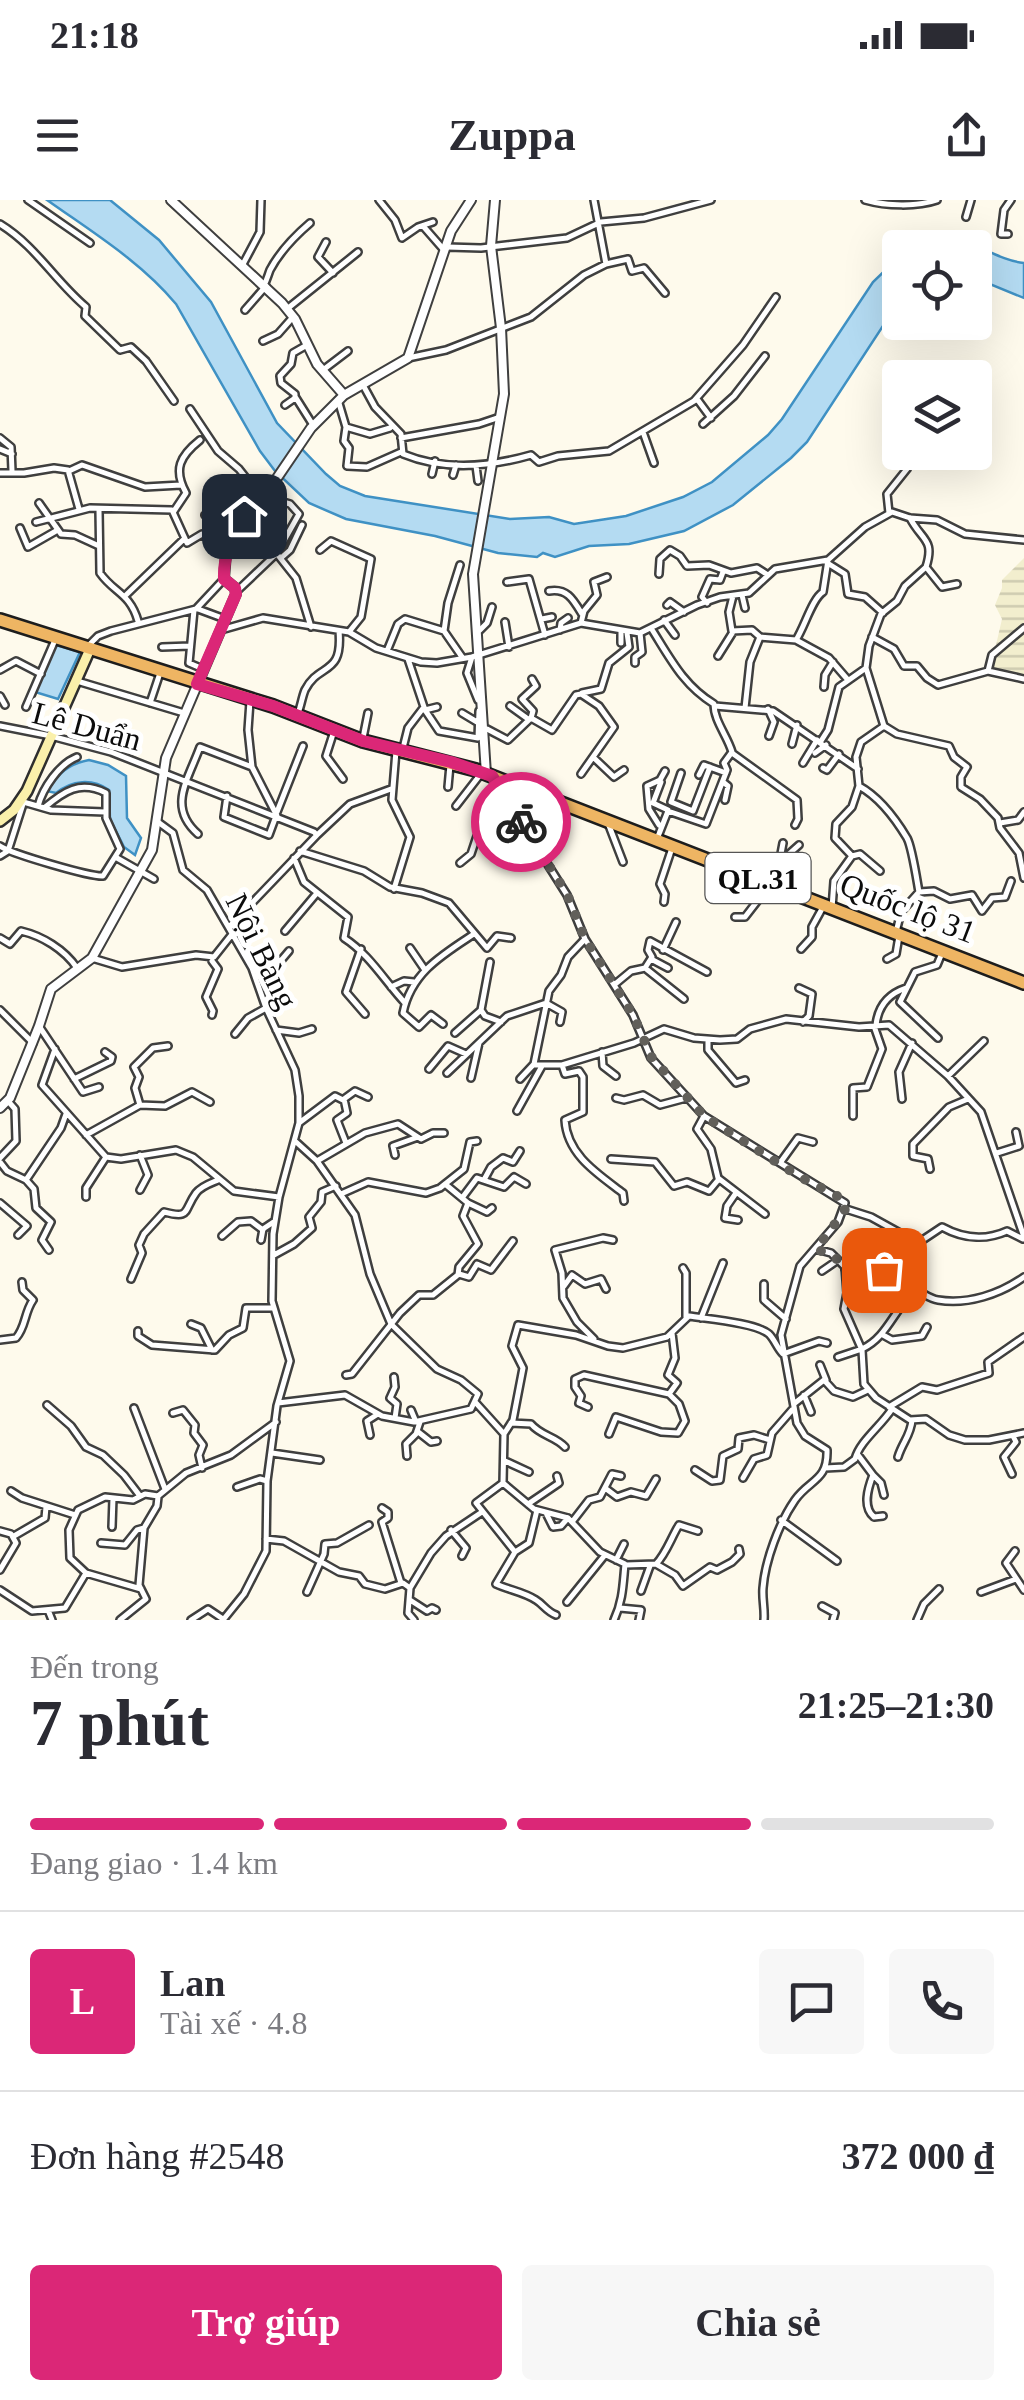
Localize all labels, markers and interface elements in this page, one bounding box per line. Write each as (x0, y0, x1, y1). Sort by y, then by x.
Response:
text: 21:18 (50, 14, 139, 56)
icon: menu (30, 108, 85, 163)
icon: share (939, 108, 994, 163)
text: Zuppa (448, 110, 576, 160)
map controls (882, 230, 992, 470)
button: locate (882, 230, 992, 340)
button: layers (882, 360, 992, 470)
pin (202, 474, 287, 559)
icon: home (217, 489, 272, 544)
street label: Lê Duẩn (29, 694, 145, 758)
courier (471, 772, 571, 872)
icon: bike (494, 795, 549, 850)
road number: QL.31 (706, 853, 810, 903)
street label: Quốc lộ 31 (835, 866, 981, 950)
street label: Nội Bàng (219, 888, 305, 1014)
pin (842, 1228, 927, 1313)
icon: bag (857, 1243, 912, 1298)
text: Đến trong (30, 1649, 159, 1685)
text: 21:25–21:30 (798, 1684, 994, 1726)
text: 7 phút (30, 1687, 209, 1759)
text: Đang giao · 1.4 km (30, 1845, 278, 1881)
button: chat (759, 1949, 864, 2054)
button: phone (889, 1949, 994, 2054)
text: Lan (160, 1962, 225, 2004)
text: L (70, 1980, 95, 2022)
text: Tài xế · 4.8 (160, 2005, 308, 2041)
text: Đơn hàng #2548 (30, 2135, 284, 2177)
text: 372 000 ₫ (842, 2135, 994, 2177)
button: Trợ giúp (30, 2265, 502, 2380)
button: Chia sẻ (522, 2265, 994, 2380)

